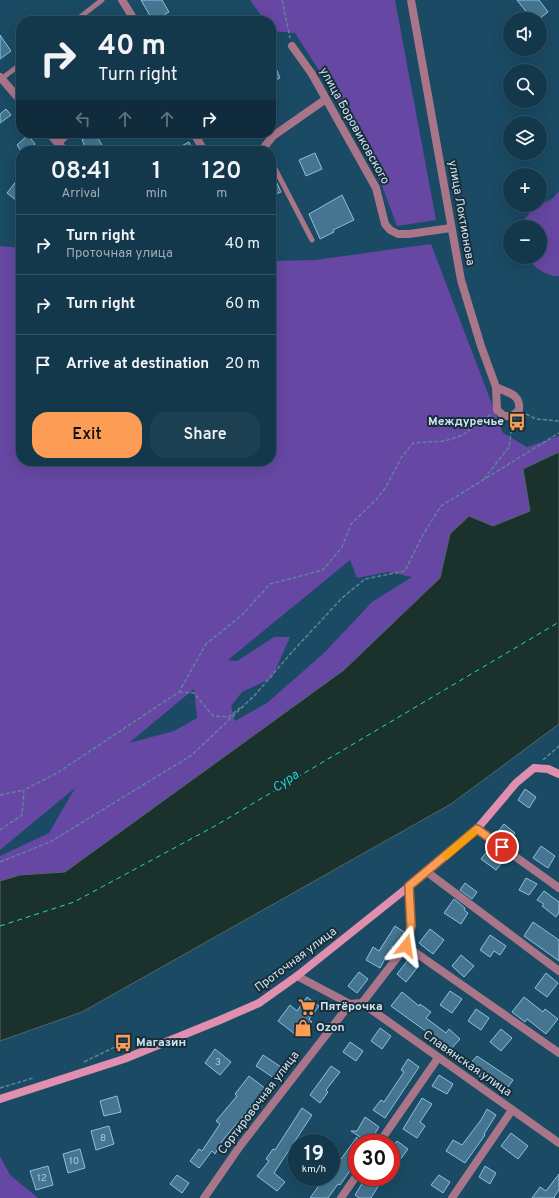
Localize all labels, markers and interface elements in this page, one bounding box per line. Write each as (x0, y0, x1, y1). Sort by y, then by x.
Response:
map controls (503, 12, 547, 264)
button: sound (503, 12, 547, 56)
text: 40 m (98, 29, 166, 65)
icon: right (32, 32, 84, 84)
text: Turn right (98, 64, 178, 87)
button: search (503, 64, 547, 108)
street label: улица Боровиковского (315, 65, 393, 187)
icon: left (72, 108, 94, 130)
icon: ahead (114, 108, 136, 130)
icon: ahead (156, 108, 178, 130)
icon: right (198, 108, 220, 130)
button: layers (503, 116, 547, 160)
text: 08:41 (50, 157, 111, 187)
text: 1 (152, 157, 161, 187)
text: 120 (202, 157, 242, 187)
street label: улица Локтионова (444, 159, 478, 267)
button: + (503, 168, 547, 212)
text: Arrival (62, 186, 100, 202)
text: min (146, 186, 167, 202)
text: m (216, 186, 227, 202)
button: − (503, 220, 547, 264)
text: Turn right (66, 227, 135, 246)
icon: right (32, 234, 54, 256)
text: 40 m (225, 235, 260, 254)
text: Проточная улица (66, 246, 173, 262)
icon: right (32, 294, 54, 316)
text: Turn right (66, 295, 135, 314)
text: 60 m (225, 295, 260, 314)
icon: arrive (32, 354, 54, 376)
text: Arrive at destination (66, 355, 209, 374)
text: 20 m (225, 355, 260, 374)
button: Exit (32, 412, 142, 458)
button: Share (150, 412, 260, 458)
bus stop icon: Междуречье (507, 412, 527, 432)
place label: Междуречье (428, 414, 504, 430)
water label: Сура (270, 767, 303, 797)
pin (485, 830, 519, 864)
icon: arrive (491, 836, 513, 858)
street label: Проточная улица (252, 924, 340, 996)
position arrow (385, 925, 427, 967)
supermarket icon: Пятёрочка (297, 997, 317, 1017)
place label: Пятёрочка (320, 999, 383, 1015)
shop icon: Ozon (293, 1018, 313, 1038)
place label: Ozon (316, 1020, 345, 1036)
street label: Славянская улица (419, 1027, 515, 1101)
bus stop icon: Магазин (113, 1033, 133, 1053)
place label: Магазин (136, 1035, 186, 1051)
street label: Сортировочная улица (215, 1048, 303, 1158)
house number: 3 (215, 1056, 221, 1069)
house number: 8 (100, 1132, 106, 1145)
speed limit sign: 30 (348, 1134, 400, 1186)
text: 19 (304, 1142, 324, 1168)
house number: 10 (69, 1155, 79, 1168)
text: km/h (302, 1163, 326, 1176)
house number: 12 (37, 1172, 47, 1185)

